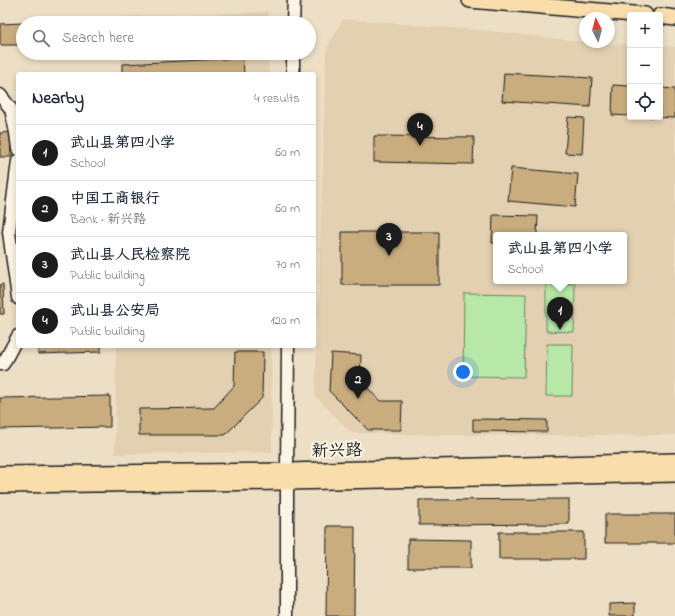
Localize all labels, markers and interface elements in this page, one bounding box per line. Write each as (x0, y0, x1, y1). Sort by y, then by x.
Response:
north arrow (579, 12, 615, 48)
map controls (627, 12, 663, 120)
button: + (627, 12, 663, 48)
search box (16, 16, 316, 60)
icon: search (30, 27, 52, 49)
text: Search here (62, 27, 134, 49)
button: − (627, 48, 663, 84)
button: locate (627, 84, 663, 120)
text: Nearby (32, 86, 84, 111)
text: 4 results (254, 89, 300, 108)
pin: 4 (407, 113, 433, 146)
text: 武山县第四小学 (70, 132, 175, 154)
text: 1 (43, 143, 47, 162)
text: 60 m (275, 143, 300, 162)
text: School (70, 154, 106, 173)
text: 中国工商银行 (70, 188, 160, 210)
text: 2 (42, 199, 48, 218)
text: 60 m (275, 199, 300, 218)
text: Bank · 新兴路 (70, 210, 146, 229)
pin: 3 (376, 223, 402, 256)
popup (493, 232, 627, 284)
text: 武山县第四小学 (507, 238, 613, 260)
text: 武山县人民检察院 (70, 244, 190, 266)
text: 3 (42, 255, 48, 274)
text: 70 m (276, 255, 300, 274)
text: School (507, 260, 543, 279)
text: Public building (70, 266, 145, 285)
pin: 1 (547, 297, 573, 330)
text: 武山县公安局 (70, 300, 160, 322)
text: 4 (42, 311, 48, 330)
text: 120 m (270, 311, 300, 330)
text: Public building (70, 322, 145, 341)
your location (453, 362, 473, 382)
pin: 2 (345, 366, 371, 399)
street label: 新兴路 (311, 438, 363, 464)

